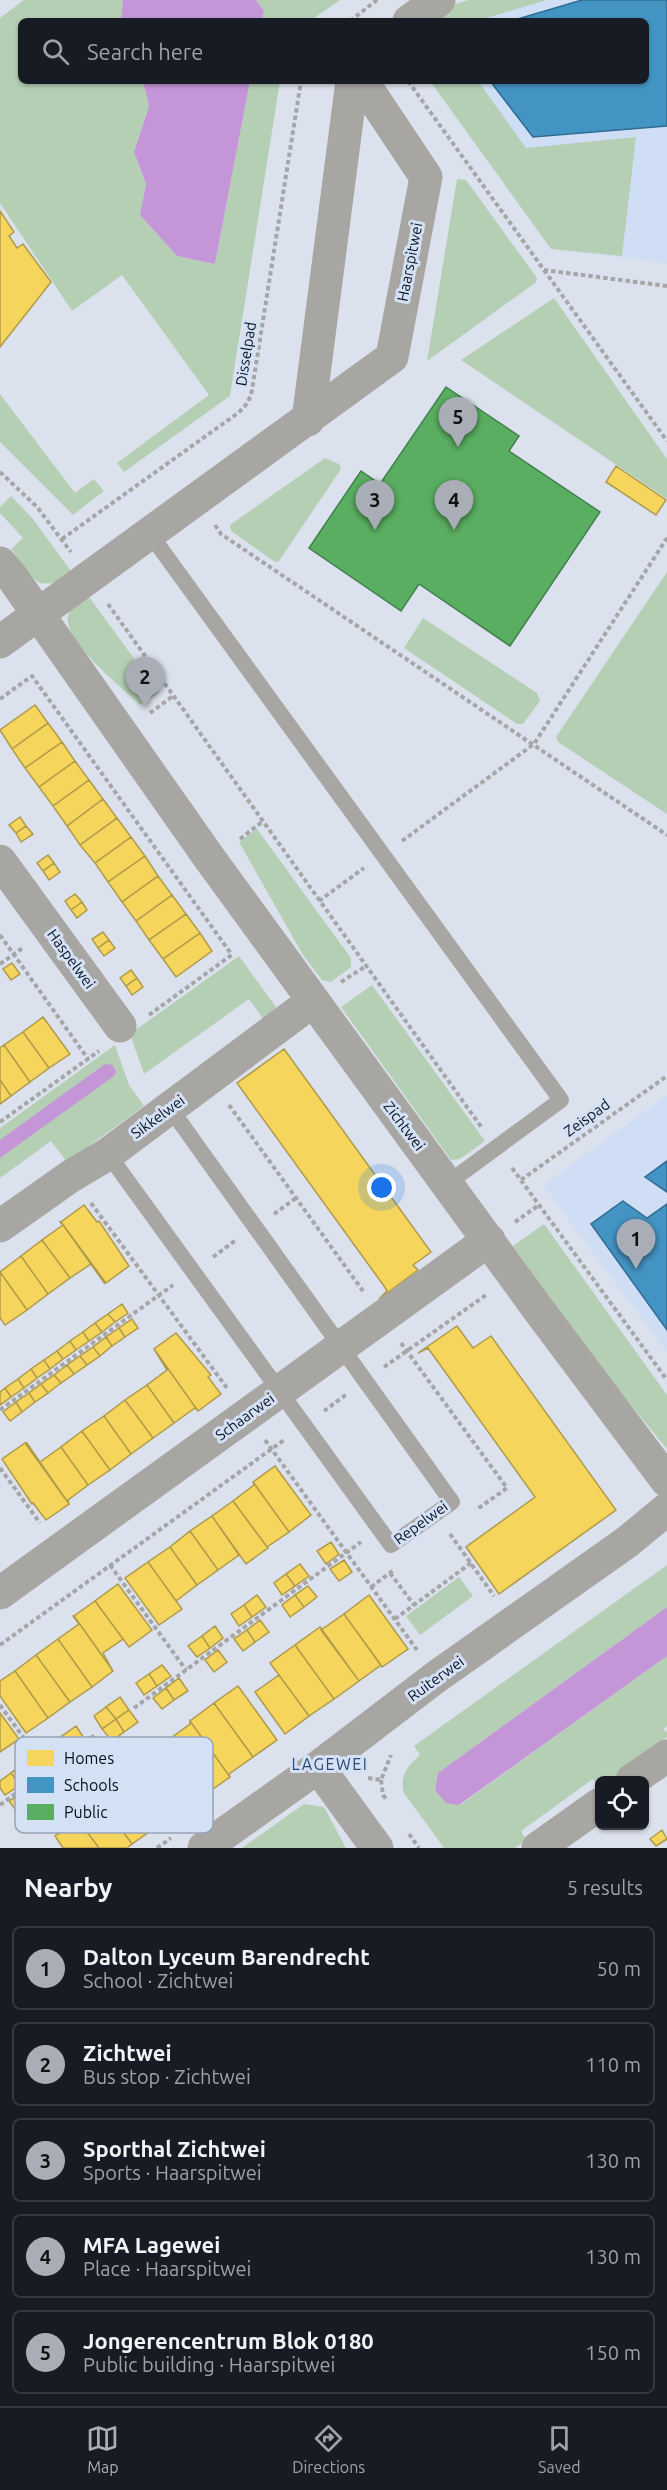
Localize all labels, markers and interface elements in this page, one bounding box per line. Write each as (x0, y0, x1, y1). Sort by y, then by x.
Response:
search box (18, 18, 649, 84)
icon: search (39, 35, 72, 68)
text: Search here (87, 39, 203, 64)
street label: Haarspitwei (394, 221, 425, 303)
street label: Disselpad (232, 321, 259, 387)
pin: 5 (438, 398, 478, 447)
pin: 3 (356, 480, 394, 530)
pin: 4 (434, 480, 474, 530)
pin: 2 (126, 658, 164, 707)
street label: Haspelwei (44, 926, 99, 992)
street label: Sikkelwei (128, 1091, 188, 1142)
street label: Zeispad (561, 1095, 613, 1140)
street label: Zichtwei (380, 1098, 428, 1154)
your location (367, 1173, 396, 1202)
pin: 1 (616, 1220, 656, 1269)
street label: Schaarwei (212, 1390, 277, 1444)
street label: Repelwei (391, 1497, 451, 1548)
street label: Ruiterwei (404, 1653, 467, 1705)
legend (15, 1737, 213, 1833)
text: Homes (64, 1749, 114, 1767)
district label: LAGEWEI (292, 1755, 368, 1773)
text: Schools (64, 1776, 119, 1794)
map controls (595, 1776, 649, 1830)
button: locate (595, 1776, 649, 1830)
text: Public (64, 1803, 108, 1821)
text: Nearby (24, 1873, 112, 1902)
text: 5 results (567, 1876, 643, 1899)
text: Dalton Lyceum Barendrecht (83, 1944, 370, 1969)
text: 1 (40, 1957, 51, 1980)
text: 50 m (597, 1957, 641, 1980)
text: School · Zichtwei (83, 1969, 233, 1992)
text: Zichtwei (83, 2040, 172, 2065)
text: 2 (40, 2053, 51, 2076)
text: 110 m (585, 2053, 641, 2076)
text: Bus stop · Zichtwei (83, 2065, 251, 2088)
text: Sporthal Zichtwei (83, 2136, 266, 2161)
text: 3 (40, 2149, 51, 2172)
text: 130 m (585, 2149, 641, 2172)
text: Sports · Haarspitwei (83, 2161, 262, 2184)
text: MFA Lagewei (83, 2232, 220, 2257)
text: 4 (40, 2245, 51, 2268)
text: 130 m (585, 2245, 641, 2268)
text: Place · Haarspitwei (83, 2257, 251, 2280)
text: Jongerencentrum Blok 0180 (83, 2328, 374, 2353)
text: 5 (40, 2341, 51, 2364)
text: 150 m (585, 2341, 641, 2364)
text: Public building · Haarspitwei (83, 2353, 335, 2376)
tab: Map (86, 2422, 119, 2476)
tab: Directions (292, 2422, 365, 2476)
tab: Saved (538, 2422, 581, 2476)

